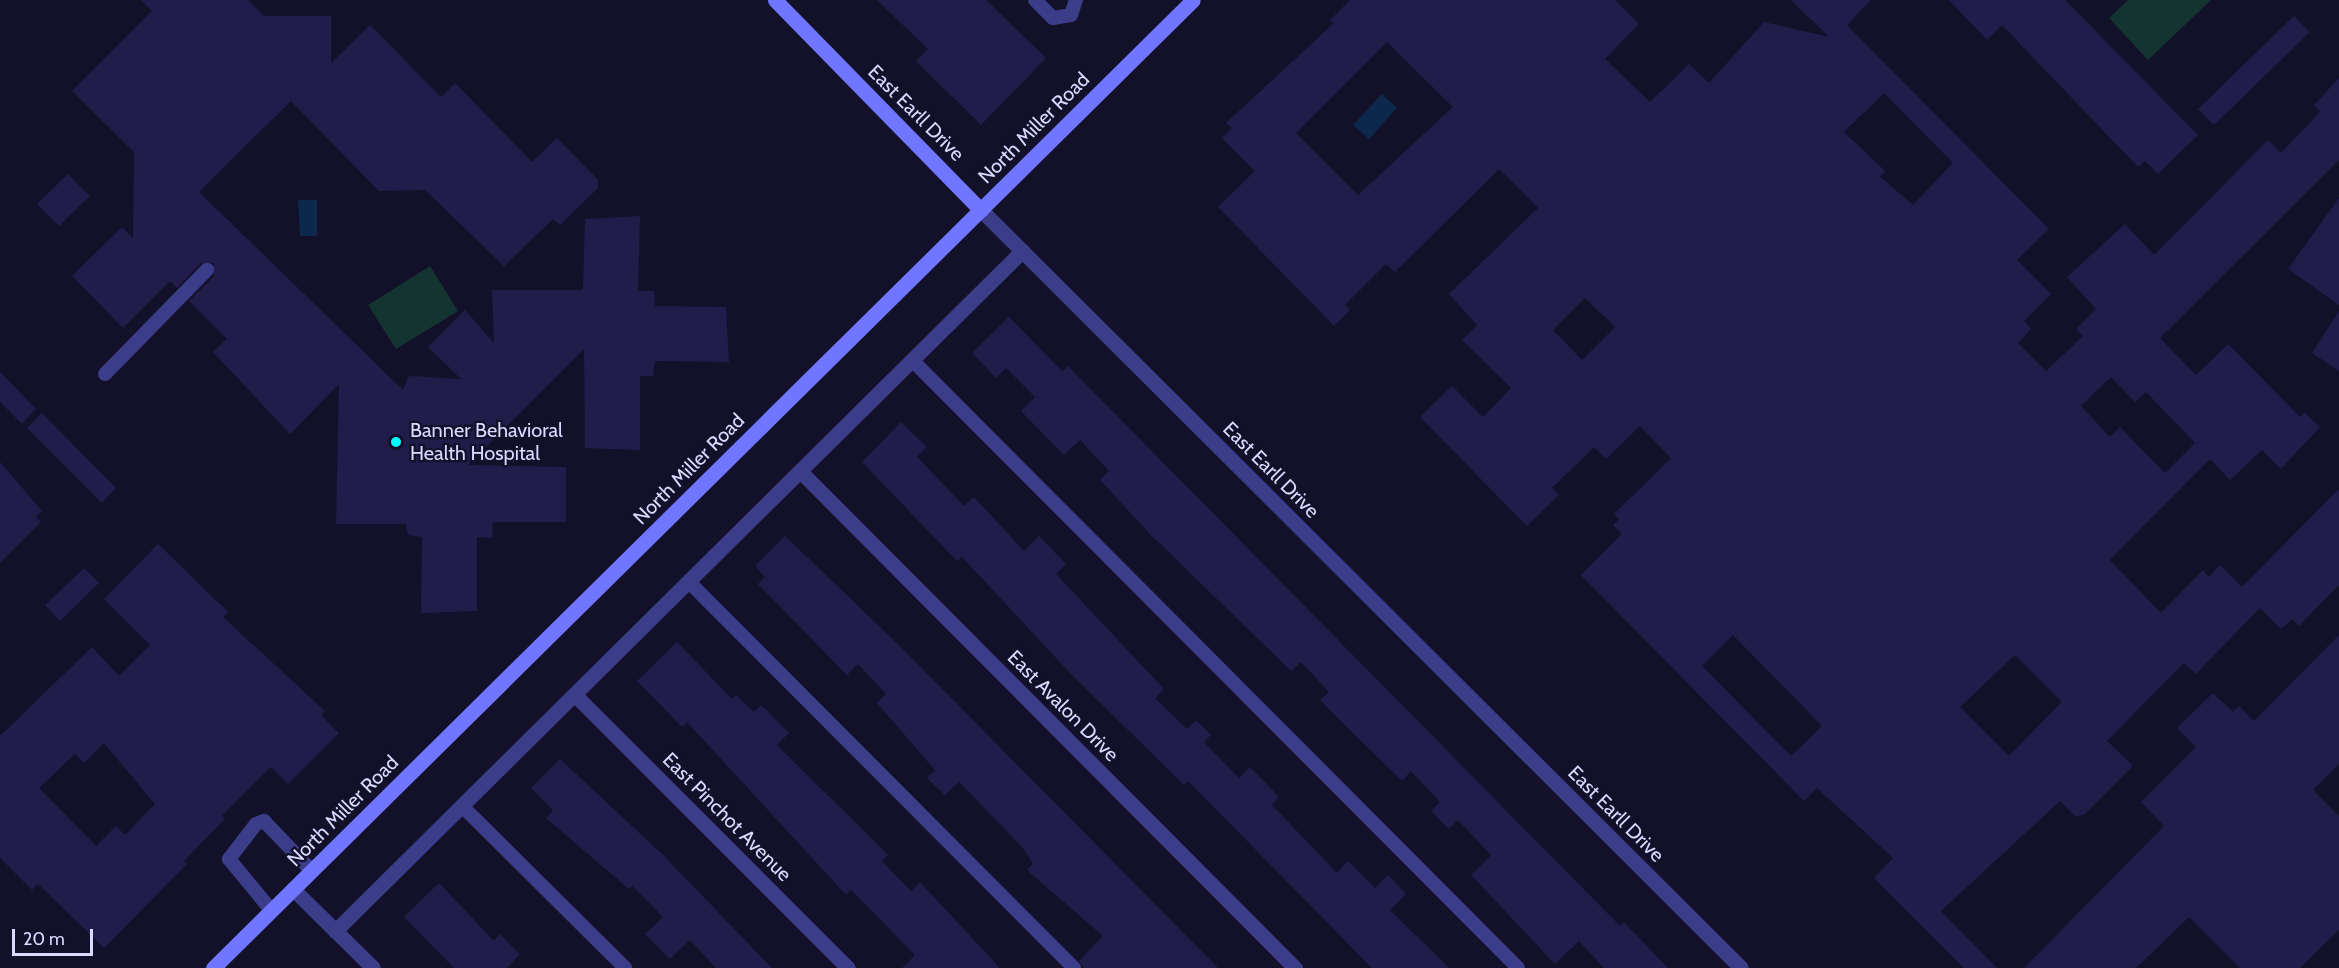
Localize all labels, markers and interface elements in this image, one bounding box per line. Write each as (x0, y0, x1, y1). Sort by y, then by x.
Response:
street label: East Earll Drive (863, 60, 969, 166)
street label: North Miller Road (973, 67, 1095, 189)
street label: North Miller Road (628, 408, 750, 530)
street label: East Earll Drive (1218, 417, 1324, 523)
place label: Banner Behavioral Health Hospital (410, 418, 563, 465)
marker: Banner Behavioral Health Hospital (387, 433, 405, 451)
street label: East Avalon Drive (1002, 645, 1124, 767)
street label: East Pinchot Avenue (658, 748, 796, 886)
street label: North Miller Road (282, 750, 404, 872)
street label: East Earll Drive (1563, 761, 1669, 867)
scale bar (15, 917, 96, 955)
text: 20 m (23, 928, 65, 950)

